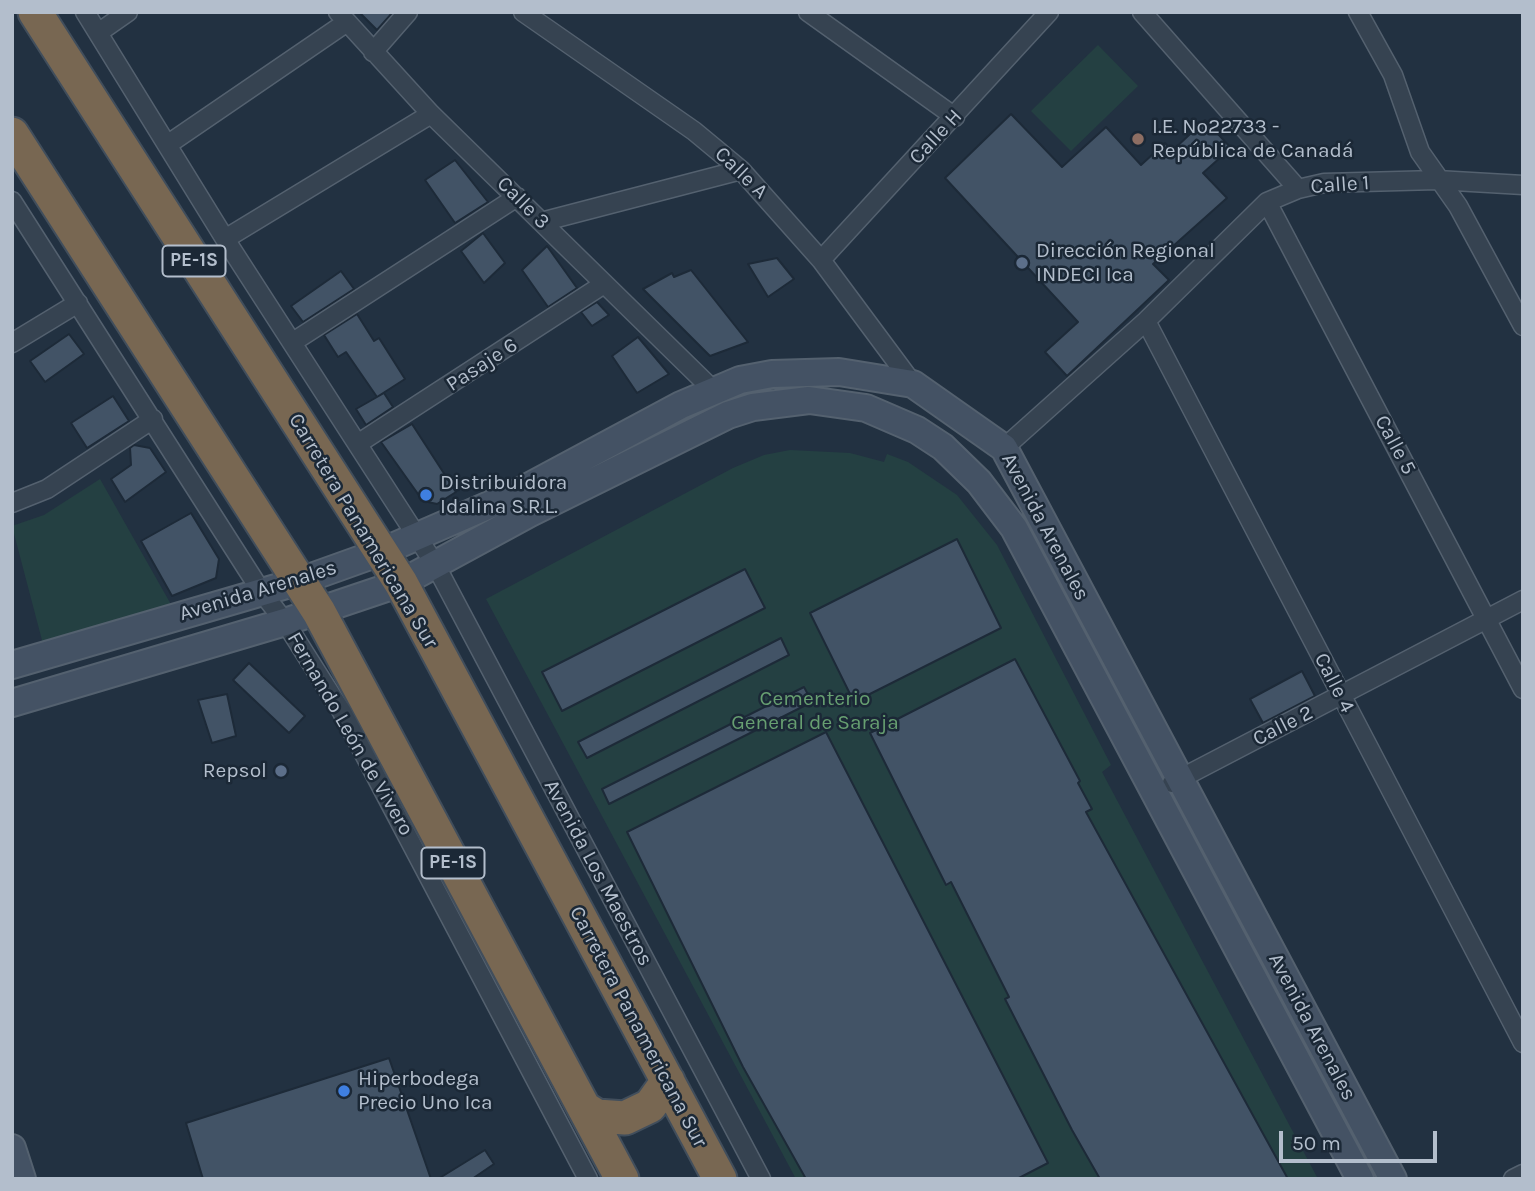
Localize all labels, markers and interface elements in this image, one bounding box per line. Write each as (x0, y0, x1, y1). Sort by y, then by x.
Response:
street label: Calle H (904, 104, 968, 170)
place label: I.E. Nº22733 - República de Canadá (1152, 114, 1353, 164)
marker: I.E. Nº22733 - República de Canadá (1130, 131, 1146, 147)
street label: Calle A (709, 142, 773, 204)
street label: Calle 1 (1310, 170, 1370, 200)
street label: Calle 3 (491, 171, 555, 235)
place label: Dirección Regional INDECI Ica (1036, 238, 1215, 288)
road number: PE-1S (162, 246, 226, 276)
marker: Dirección Regional INDECI Ica (1014, 255, 1030, 271)
street label: Pasaje 6 (442, 333, 522, 397)
street label: Carretera Panamericana Sur (283, 409, 443, 653)
street label: Calle 5 (1369, 411, 1421, 479)
street label: Avenida Arenales (996, 449, 1094, 605)
place label: Distribuidora Idalina S.R.L. (440, 470, 567, 520)
marker: Distribuidora Idalina S.R.L. (418, 487, 434, 503)
street label: Avenida Arenales (176, 555, 340, 627)
street label: Fernando León de Vivero (281, 628, 419, 840)
street label: Calle 4 (1308, 649, 1360, 717)
park label: Cementerio General de Saraja (731, 686, 899, 736)
street label: Calle 2 (1249, 700, 1317, 752)
place label: Repsol (203, 758, 267, 784)
marker: Repsol (273, 763, 289, 779)
street label: Avenida Los Maestros (538, 776, 658, 970)
road number: PE-1S (421, 848, 484, 878)
street label: Carretera Panamericana Sur (564, 902, 712, 1152)
street label: Avenida Arenales (1263, 949, 1361, 1105)
place label: Hiperbodega Precio Uno Ica (358, 1066, 493, 1116)
marker: Hiperbodega Precio Uno Ica (336, 1083, 352, 1099)
scale bar (1283, 1118, 1440, 1162)
text: 50 m (1292, 1131, 1341, 1155)

